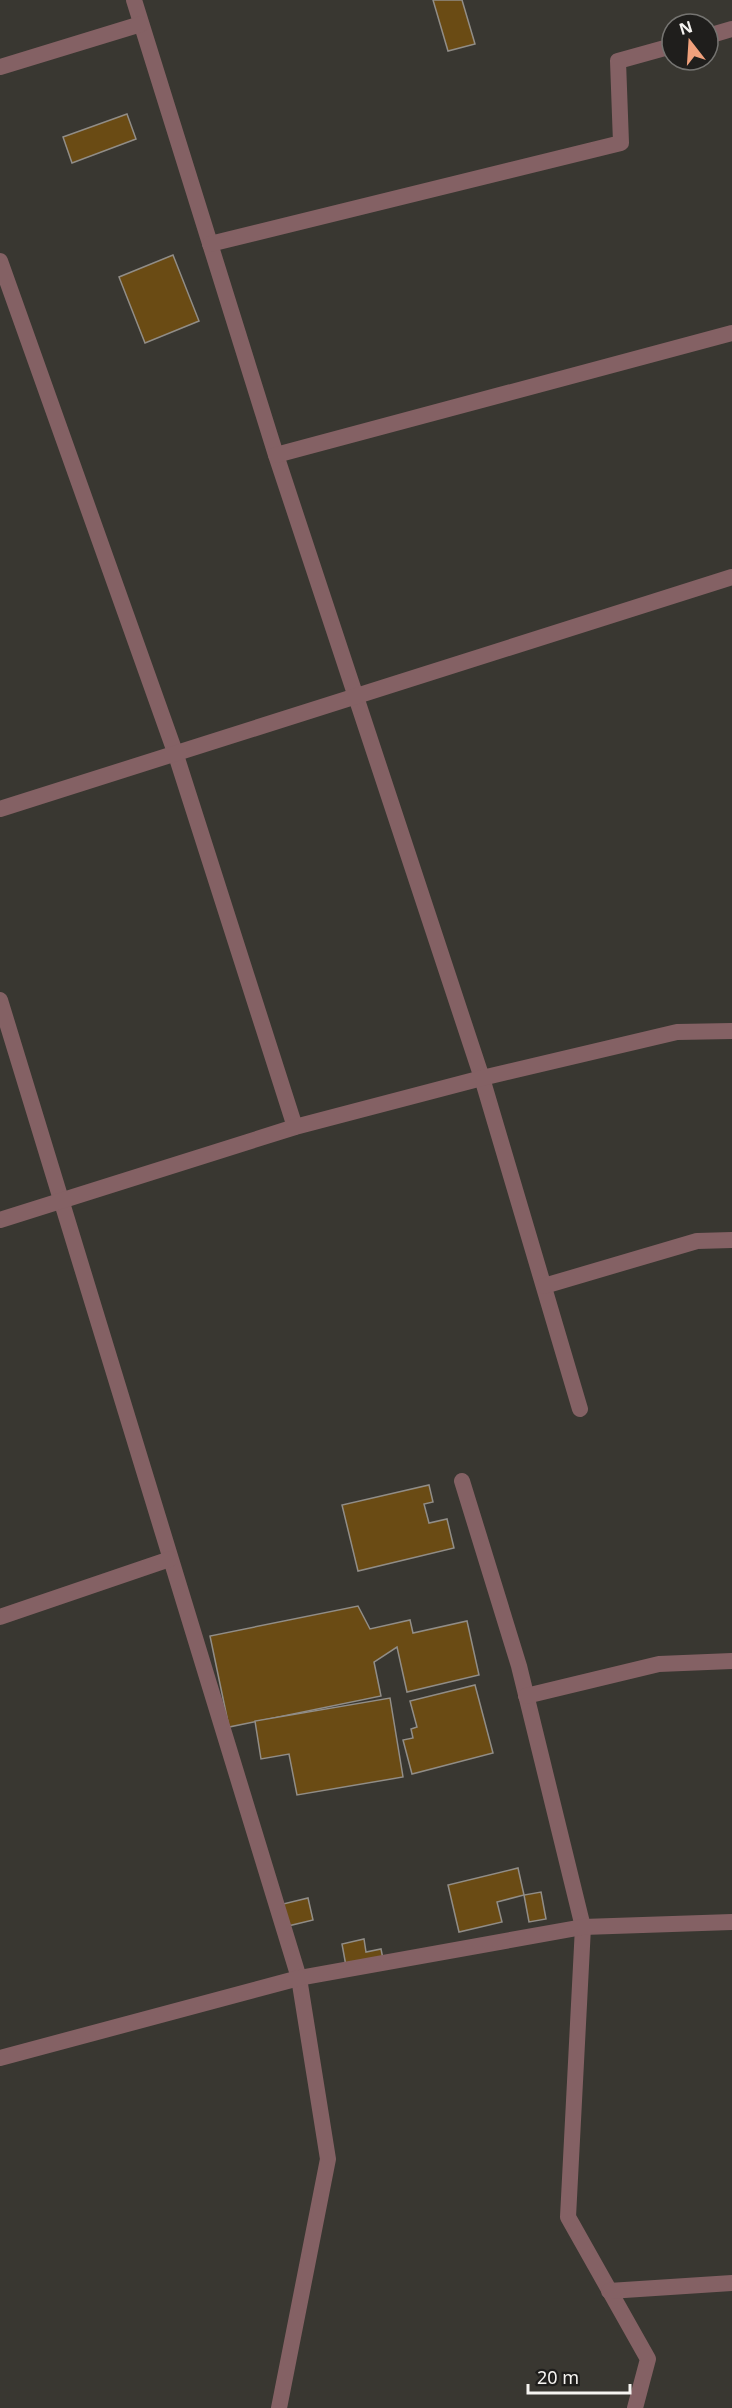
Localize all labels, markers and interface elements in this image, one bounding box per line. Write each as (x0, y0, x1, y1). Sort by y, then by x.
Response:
north arrow (660, 12, 720, 72)
text: N (676, 15, 695, 40)
scale bar (528, 2357, 630, 2395)
text: 20 m (537, 2365, 579, 2389)

